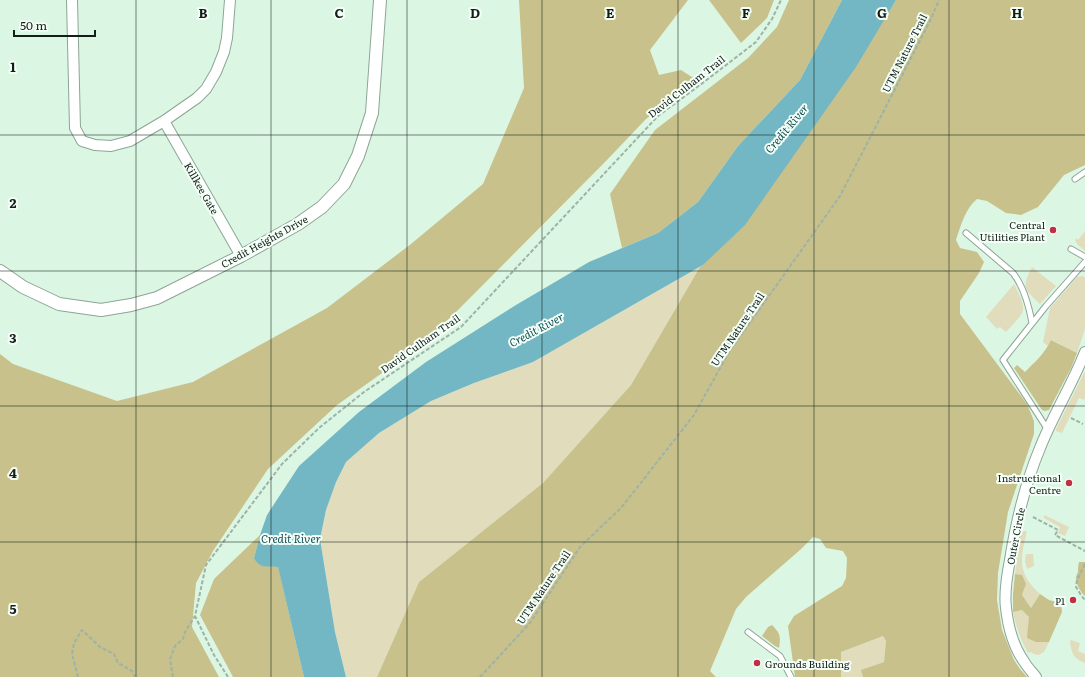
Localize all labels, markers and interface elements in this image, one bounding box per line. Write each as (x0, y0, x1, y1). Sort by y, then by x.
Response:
text: B (199, 3, 208, 22)
text: C (334, 3, 344, 22)
text: D (470, 3, 480, 22)
text: E (606, 3, 615, 22)
text: F (742, 3, 750, 22)
text: G (877, 3, 887, 22)
text: H (1012, 3, 1023, 22)
street label: UTM Nature Trail (878, 11, 931, 95)
scale bar (14, 12, 95, 38)
text: 50 m (20, 16, 47, 34)
street label: David Culham Trail (644, 51, 728, 121)
text: 1 (10, 57, 16, 76)
water label: Credit River (761, 100, 811, 156)
street label: Killkee Gate (181, 159, 223, 217)
text: 2 (10, 193, 17, 212)
street label: Credit Heights Drive (218, 211, 310, 271)
place label: Central Utilities Plant (980, 217, 1046, 244)
marker: Central Utilities Plant (1048, 225, 1058, 235)
street label: UTM Nature Trail (707, 288, 768, 369)
water label: Credit River (506, 308, 566, 350)
street label: David Culham Trail (377, 310, 463, 376)
text: 3 (9, 328, 17, 347)
text: 4 (9, 463, 17, 482)
place label: Instructional Centre (998, 470, 1062, 497)
marker: Instructional Centre (1064, 478, 1074, 488)
street label: Outer Circle (1002, 506, 1028, 566)
water label: Credit River (261, 530, 321, 546)
street label: UTM Nature Trail (513, 546, 574, 627)
place label: P1 (1055, 593, 1065, 608)
marker: P1 (1068, 595, 1078, 605)
text: 5 (9, 599, 17, 618)
place label: Grounds Building (765, 656, 850, 671)
marker: Grounds Building (752, 658, 762, 668)

